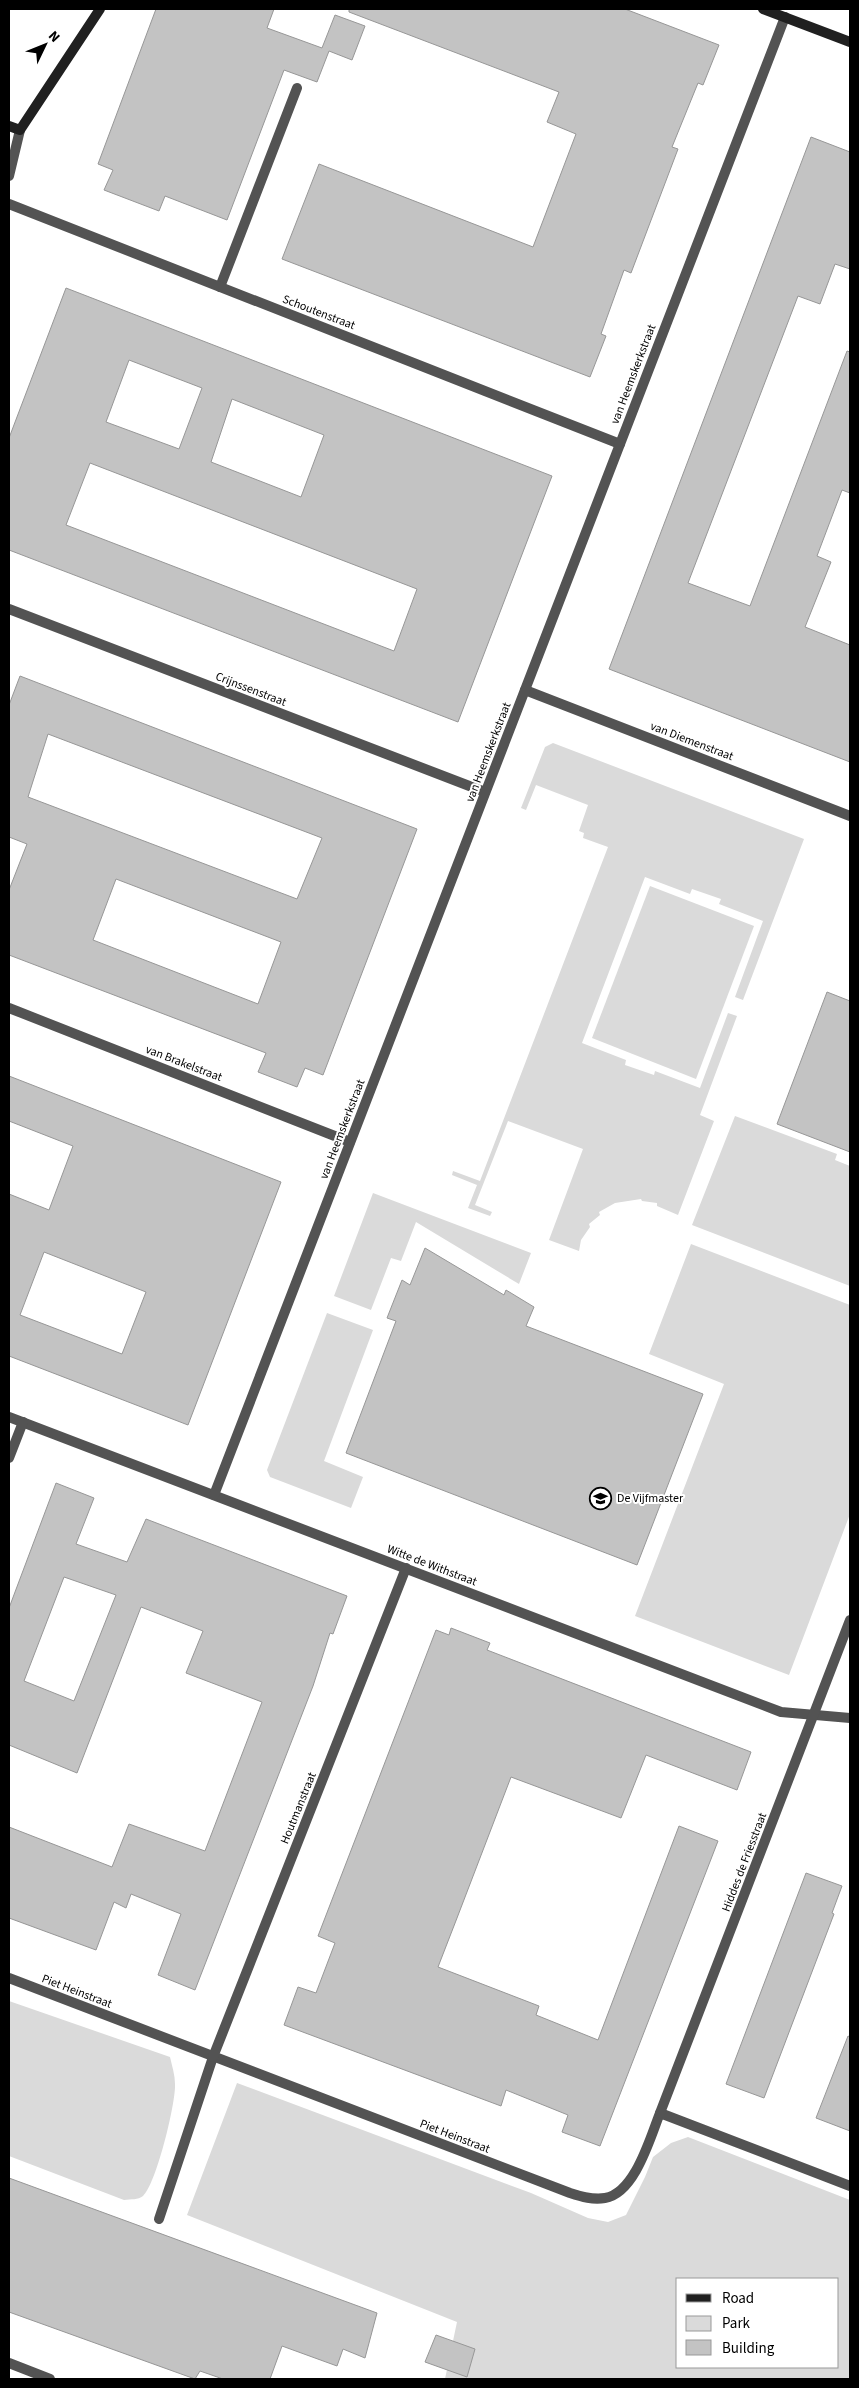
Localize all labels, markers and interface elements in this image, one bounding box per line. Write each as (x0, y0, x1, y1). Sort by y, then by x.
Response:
north arrow (20, 20, 70, 70)
text: N (43, 27, 64, 47)
street label: Schoutenstraat (280, 291, 358, 334)
street label: van Heemskerkstraat (607, 322, 660, 427)
street label: Crijnssenstraat (213, 668, 289, 711)
street label: van Heemskerkstraat (462, 700, 515, 805)
street label: van Diemenstraat (648, 718, 736, 765)
street label: van Brakelstraat (143, 1041, 225, 1086)
street label: van Heemskerkstraat (316, 1077, 369, 1182)
school or university icon: De Vijfmaster (589, 1486, 613, 1510)
place label: De Vijfmaster (617, 1490, 684, 1507)
street label: Witte de Withstraat (384, 1540, 479, 1590)
street label: Houtmanstraat (276, 1770, 321, 1847)
street label: Hiddes de Friesstraat (718, 1810, 771, 1914)
street label: Piet Heinstraat (39, 1970, 114, 2013)
street label: Piet Heinstraat (417, 2115, 492, 2158)
legend (676, 2278, 839, 2368)
text: Road (722, 2288, 754, 2309)
text: Park (722, 2313, 751, 2334)
text: Building (722, 2338, 775, 2359)

